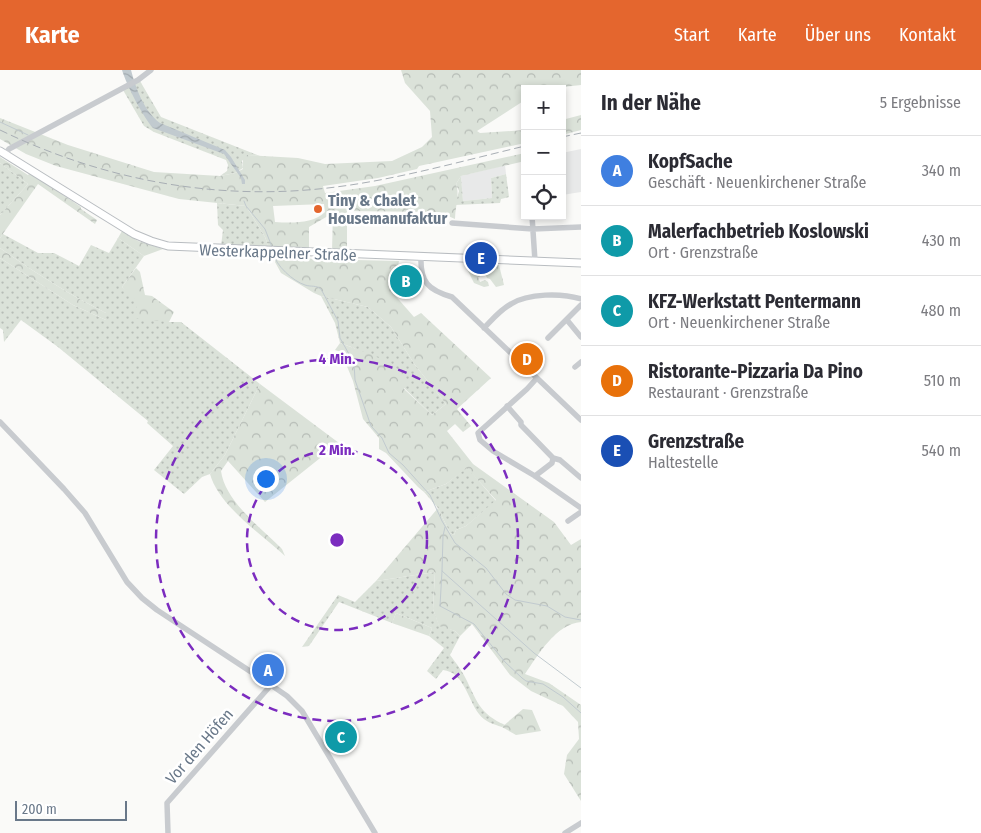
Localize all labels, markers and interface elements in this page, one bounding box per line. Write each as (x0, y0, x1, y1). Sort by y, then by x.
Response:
text: Karte (25, 21, 80, 49)
text: Start (674, 24, 710, 46)
text: Karte (738, 24, 777, 46)
text: Über uns (805, 24, 871, 46)
text: Kontakt (899, 24, 956, 46)
map controls (521, 85, 566, 220)
button: + (521, 85, 566, 130)
text: In der Nähe (601, 90, 701, 116)
text: 5 Ergebnisse (880, 93, 961, 112)
button: − (521, 130, 566, 175)
text: KopfSache (648, 150, 733, 173)
text: A (613, 161, 621, 180)
text: 340 m (922, 161, 961, 180)
text: Geschäft · Neuenkirchener Straße (648, 173, 866, 192)
button: locate (521, 175, 566, 220)
place label: Tiny & Chalet Housemanufaktur (328, 191, 447, 228)
marker: Tiny & Chalet Housemanufaktur (312, 203, 324, 215)
text: Malerfachbetrieb Koslowski (648, 220, 869, 243)
text: B (613, 231, 621, 250)
text: 430 m (922, 231, 961, 250)
pin: E (465, 239, 497, 277)
street label: Westerkappelner Straße (199, 240, 357, 265)
text: Ort · Grenzstraße (648, 243, 758, 262)
pin: B (390, 262, 422, 300)
text: KFZ-Werkstatt Pentermann (648, 290, 861, 313)
text: C (613, 301, 621, 320)
text: 480 m (921, 301, 961, 320)
text: Ort · Neuenkirchener Straße (648, 313, 830, 332)
pin: D (511, 340, 543, 378)
text: 4 Min. (319, 350, 356, 368)
text: Ristorante-Pizzaria Da Pino (648, 360, 863, 383)
text: D (612, 371, 622, 390)
text: 510 m (924, 371, 961, 390)
text: Restaurant · Grenzstraße (648, 383, 808, 402)
text: Grenzstraße (648, 430, 744, 453)
text: 2 Min. (318, 441, 356, 459)
text: E (613, 441, 621, 460)
text: 540 m (922, 441, 961, 460)
text: Haltestelle (648, 453, 719, 472)
your location (253, 466, 279, 492)
centre of rings (328, 531, 346, 549)
pin: A (252, 651, 284, 689)
street label: Vor den Höfen (162, 705, 237, 788)
pin: C (325, 718, 357, 756)
scale bar (15, 798, 128, 821)
text: 200 m (22, 801, 57, 818)

